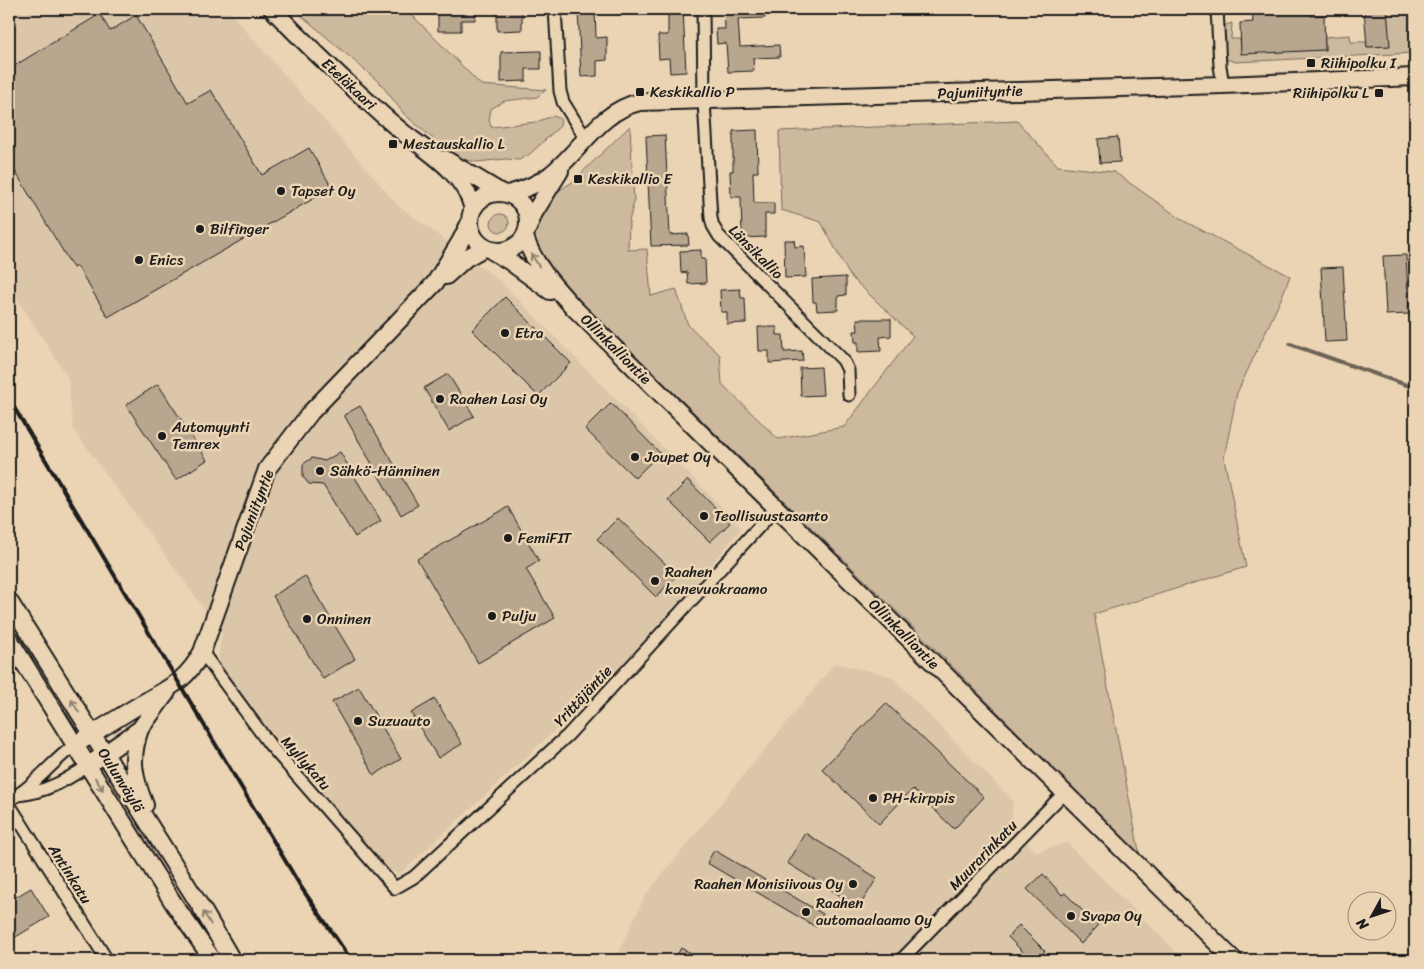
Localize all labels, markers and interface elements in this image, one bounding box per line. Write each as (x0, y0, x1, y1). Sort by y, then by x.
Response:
place label: Riihipolku I (1321, 50, 1397, 76)
street label: Eteläkaari (315, 51, 383, 117)
marker: Riihipolku I (1305, 57, 1317, 69)
street label: Pajuniityntie (937, 78, 1023, 106)
place label: Keskikallio P (650, 79, 735, 105)
place label: Riihipolku L (1293, 80, 1369, 106)
marker: Keskikallio P (634, 86, 646, 98)
marker: Riihipolku L (1373, 87, 1385, 99)
place label: Mestauskallio L (403, 131, 505, 157)
marker: Mestauskallio L (387, 138, 399, 150)
place label: Keskikallio E (588, 166, 674, 192)
marker: Keskikallio E (572, 173, 584, 185)
place label: Tapset Oy (291, 178, 356, 204)
marker: Tapset Oy (275, 185, 287, 197)
place label: Bilfinger (210, 216, 269, 242)
street label: Länsikallio (722, 218, 790, 286)
marker: Bilfinger (194, 223, 206, 235)
place label: Enics (149, 247, 184, 273)
marker: Enics (133, 254, 145, 266)
one-way arrow (530, 254, 540, 268)
street label: Ollinkalliontie (574, 307, 658, 391)
place label: Etra (515, 320, 544, 346)
marker: Etra (499, 327, 511, 339)
place label: Raahen Lasi Oy (450, 386, 548, 412)
marker: Raahen Lasi Oy (434, 393, 446, 405)
place label: Automyynti Temrex (171, 414, 250, 457)
marker: Automyynti Temrex (156, 430, 168, 442)
place label: Joupet Oy (644, 444, 711, 470)
marker: Joupet Oy (629, 451, 641, 463)
place label: Sähkö-Hänninen (330, 458, 440, 484)
marker: Sähkö-Hänninen (314, 465, 326, 477)
street label: Pajuniityntie (227, 466, 281, 554)
place label: Teollisuustasanto (714, 503, 829, 529)
marker: Teollisuustasanto (698, 510, 710, 522)
place label: FemiFIT (518, 525, 573, 551)
marker: FemiFIT (502, 532, 514, 544)
place label: Raahen konevuokraamo (665, 559, 768, 602)
marker: Raahen konevuokraamo (649, 575, 661, 587)
street label: Ollinkalliontie (862, 592, 946, 676)
place label: Pulju (502, 603, 536, 629)
place label: Onninen (317, 606, 371, 632)
marker: Pulju (486, 610, 498, 622)
marker: Onninen (301, 613, 313, 625)
street label: Yrittäjäntie (547, 659, 619, 733)
one-way arrow (69, 700, 79, 714)
place label: Suzuauto (368, 708, 431, 734)
marker: Suzuauto (352, 715, 364, 727)
street label: Myllykatu (275, 730, 337, 796)
street label: Oulunväylä (91, 742, 151, 818)
one-way arrow (95, 777, 105, 791)
place label: PH-kirppis (883, 785, 955, 811)
marker: PH-kirppis (867, 792, 879, 804)
street label: Muurarinkatu (942, 813, 1024, 897)
street label: Antinkatu (41, 838, 99, 909)
place label: Raahen Monisiivous Oy (694, 871, 843, 897)
marker: Raahen Monisiivous Oy (847, 878, 859, 890)
place label: Raahen automaalaamo Oy (816, 890, 932, 933)
north arrow (1346, 892, 1396, 942)
place label: Svapa Oy (1081, 903, 1142, 929)
marker: Raahen automaalaamo Oy (800, 906, 812, 918)
marker: Svapa Oy (1065, 910, 1077, 922)
one-way arrow (202, 912, 212, 926)
text: N (1350, 912, 1376, 937)

